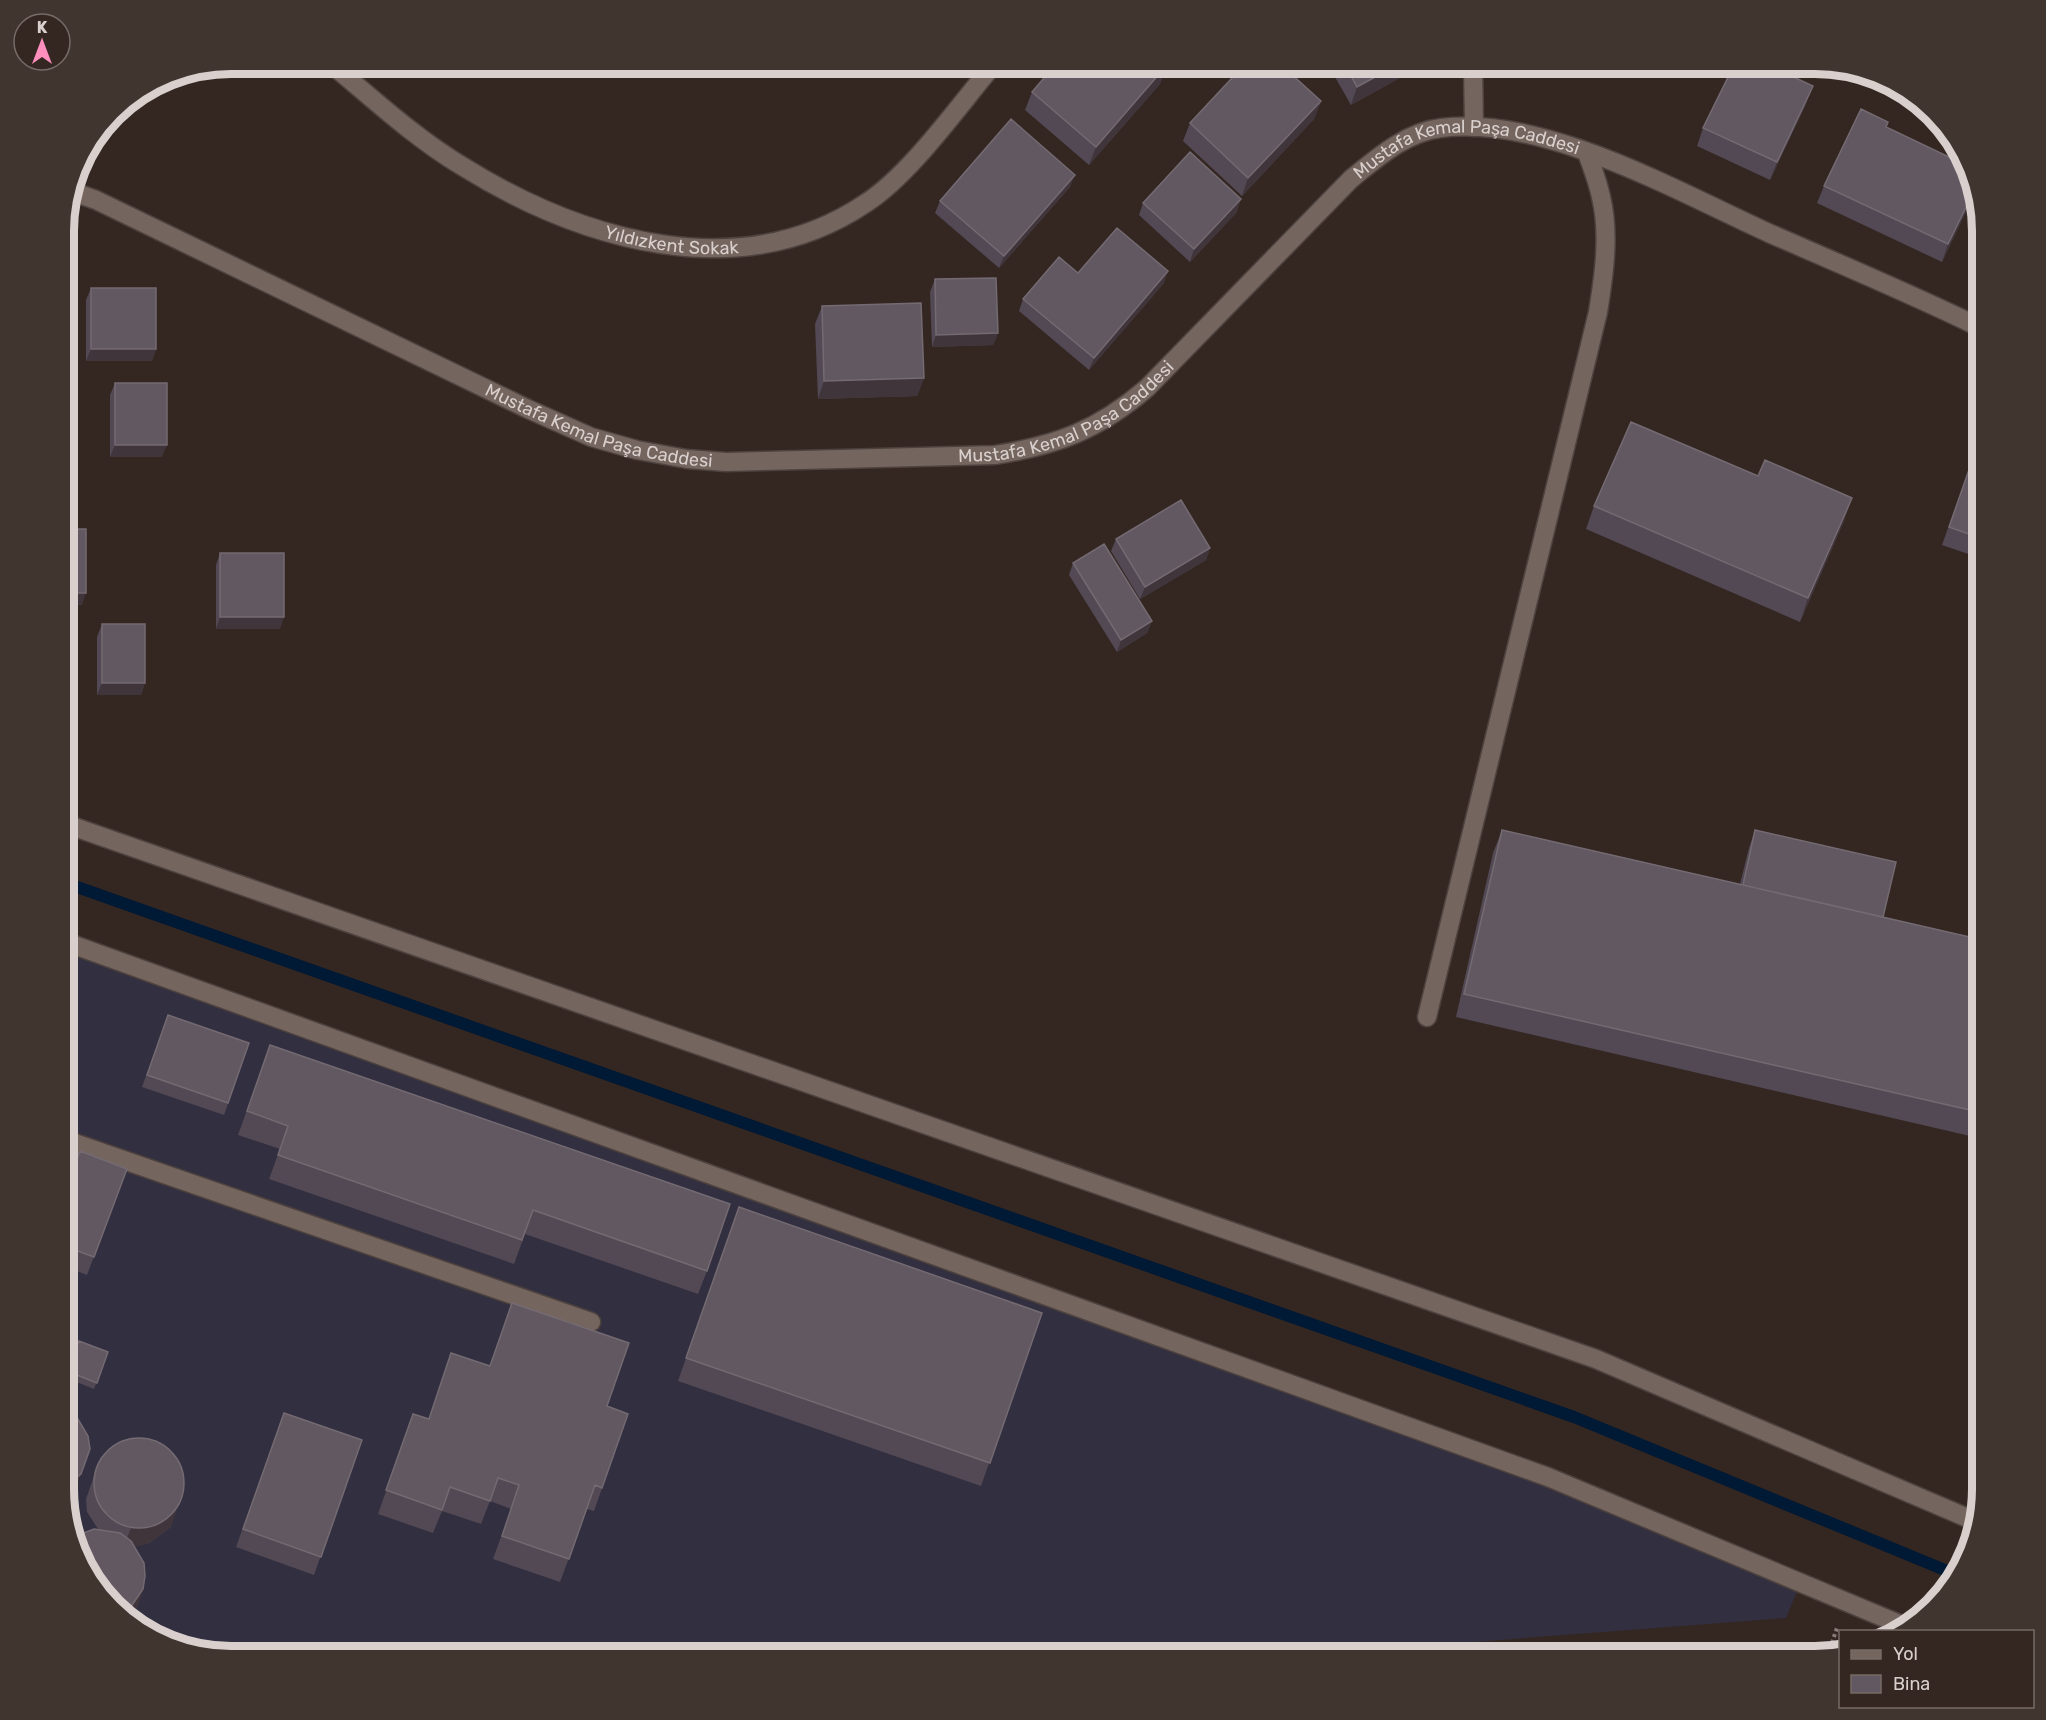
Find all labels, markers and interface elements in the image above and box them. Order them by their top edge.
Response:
north arrow [12,12,72,72]
text: K [37,18,48,37]
street label: Mustafa Kemal Paşa Caddesi [1349,116,1583,184]
street label: Yıldızkent Sokak [602,221,740,259]
street label: Mustafa Kemal Paşa Caddesi [958,356,1178,467]
street label: Mustafa Kemal Paşa Caddesi [482,379,713,472]
legend [1839,1630,2034,1708]
text: Yol [1893,1643,1918,1665]
text: Bina [1893,1673,1930,1695]

